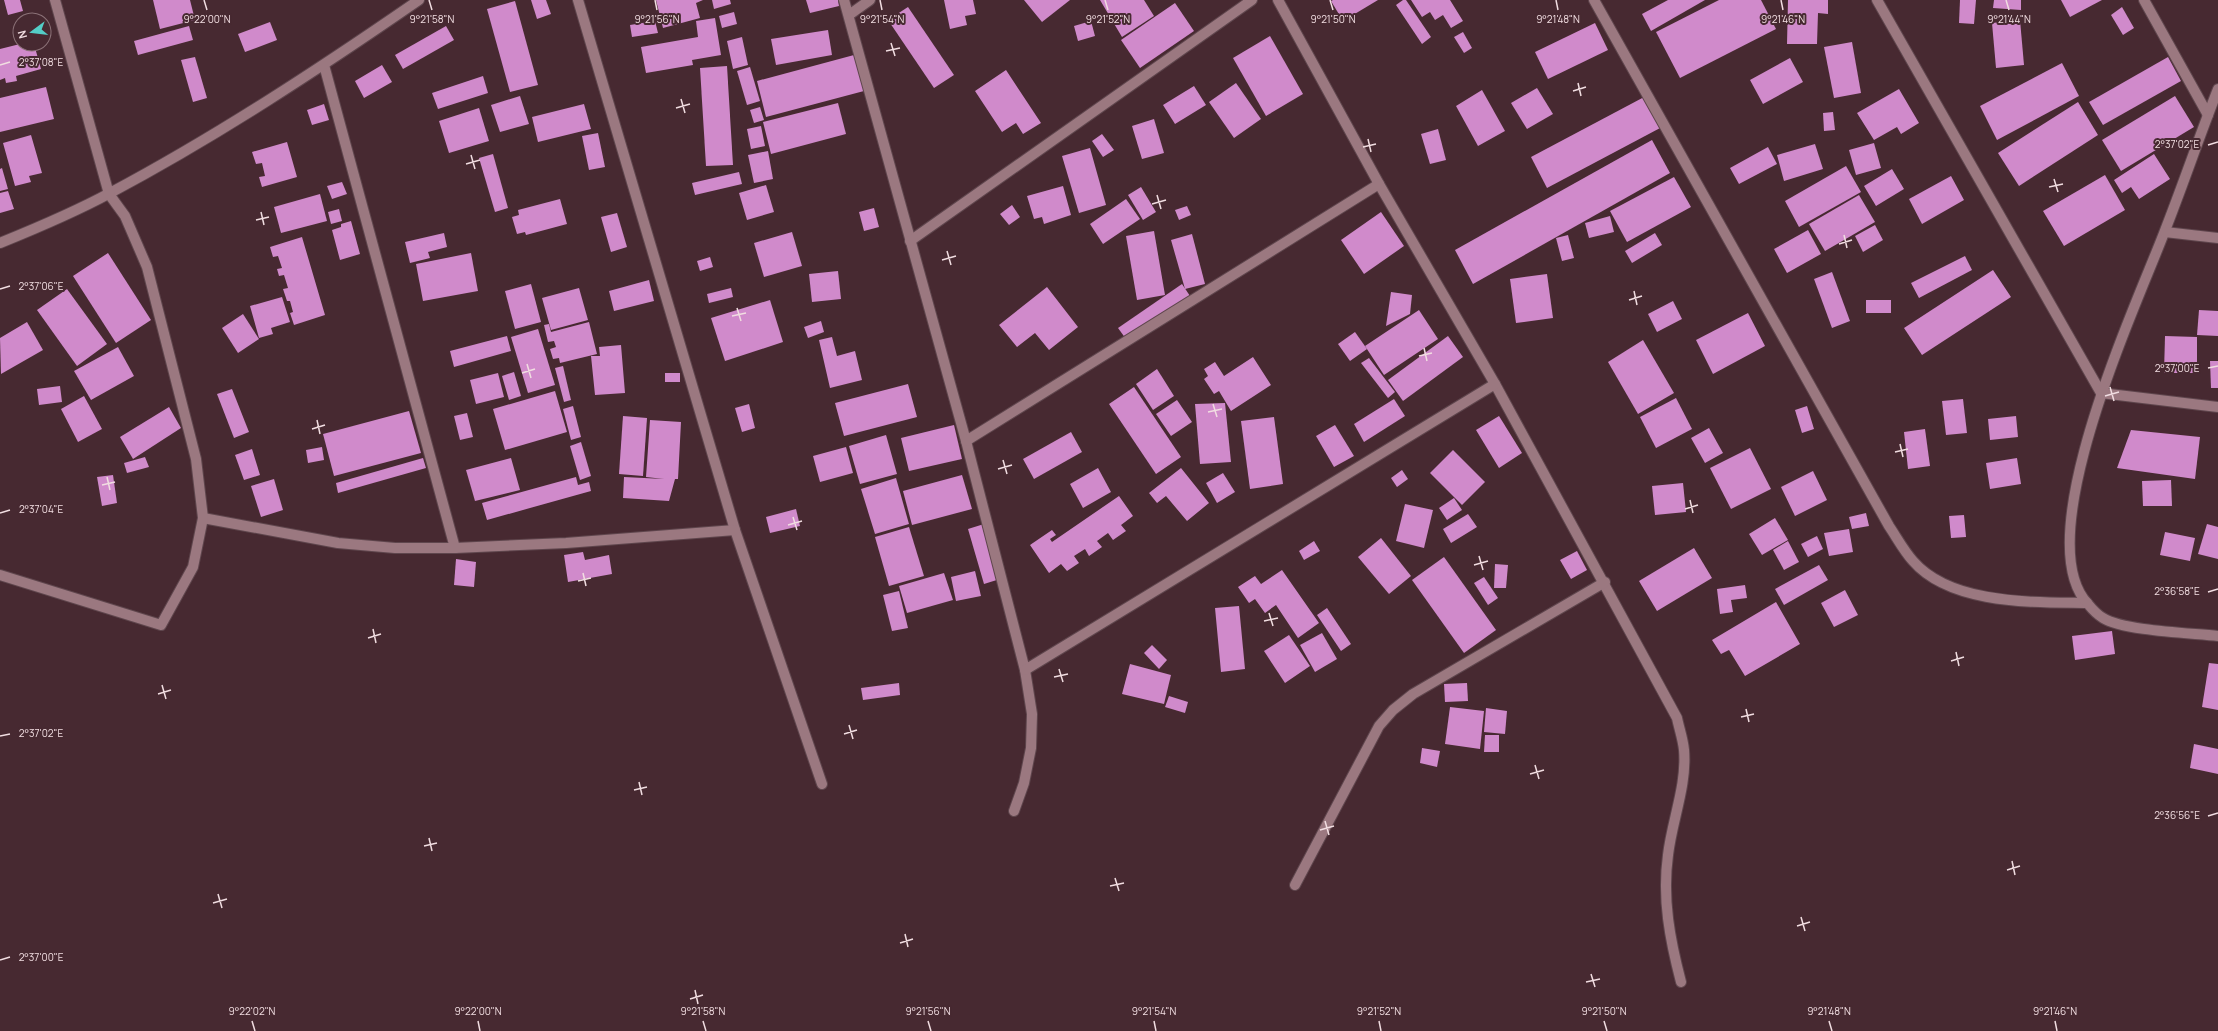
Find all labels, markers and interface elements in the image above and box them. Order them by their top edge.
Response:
north arrow [12,12,52,52]
text: 9°22'00"N [183,12,231,26]
text: 9°21'58"N [410,12,455,26]
text: 9°21'56"N [634,12,680,26]
text: 9°21'54"N [860,12,904,26]
text: 9°21'52"N [1086,12,1130,26]
text: 9°21'50"N [1310,12,1356,26]
text: 9°21'48"N [1536,12,1580,26]
text: 9°21'46"N [1761,12,1805,26]
text: 9°21'44"N [1987,12,2031,26]
text: N [14,29,30,40]
text: 2°37'08"E [19,55,63,69]
text: 2°37'02"E [2155,137,2199,151]
text: 2°37'06"E [19,279,64,293]
text: 2°37'00"E [2155,361,2200,375]
text: 2°37'04"E [19,502,63,516]
text: 2°36'58"E [2154,584,2200,598]
text: 2°37'02"E [19,726,63,740]
text: 2°36'56"E [2154,808,2200,822]
text: 2°37'00"E [19,950,64,964]
text: 9°22'02"N [229,1004,276,1018]
text: 9°22'00"N [454,1004,502,1018]
text: 9°21'58"N [681,1004,726,1018]
text: 9°21'56"N [905,1004,951,1018]
text: 9°21'54"N [1132,1004,1176,1018]
text: 9°21'52"N [1357,1004,1401,1018]
text: 9°21'50"N [1581,1004,1627,1018]
text: 9°21'48"N [1807,1004,1851,1018]
text: 9°21'46"N [2033,1004,2077,1018]

